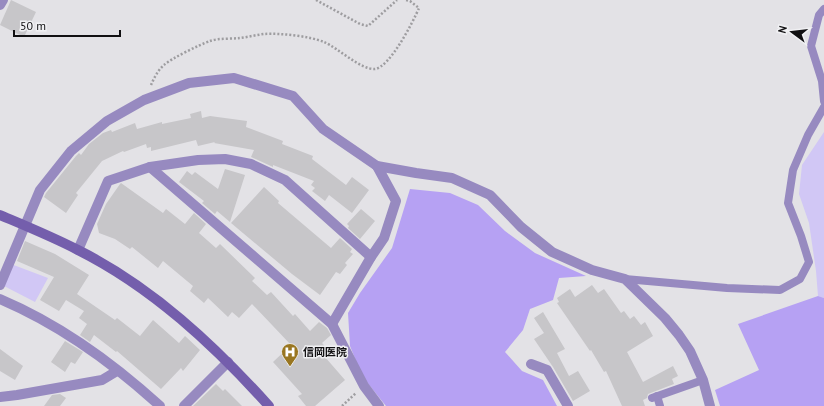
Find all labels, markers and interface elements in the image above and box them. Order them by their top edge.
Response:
scale bar [14,12,120,38]
north arrow [772,12,812,52]
text: 50 m [20,18,46,33]
text: N [775,24,790,35]
hospital icon: 信岡医院 [280,342,300,367]
place label: 信岡医院 [303,345,347,359]

